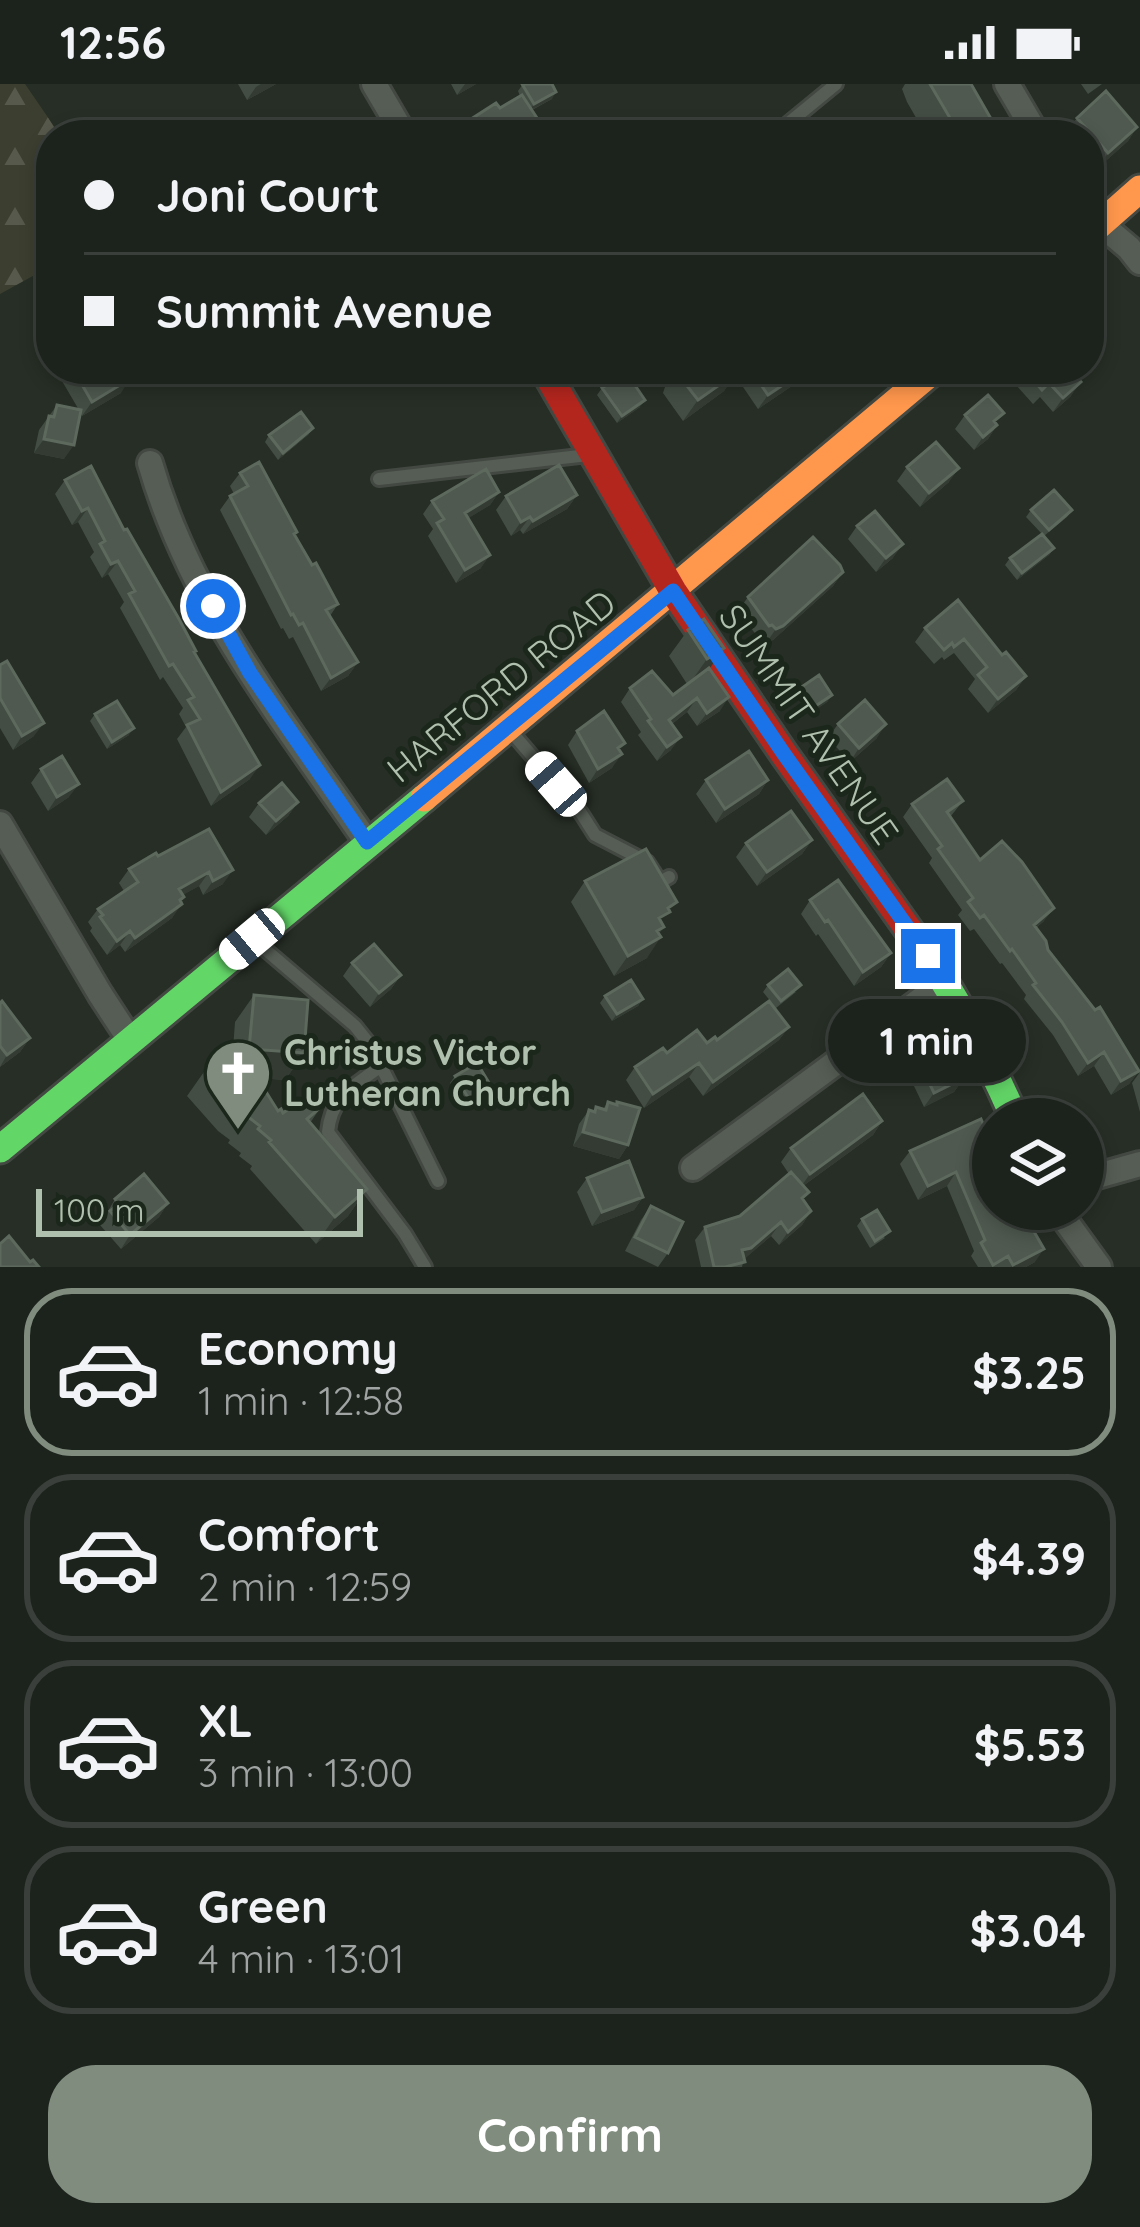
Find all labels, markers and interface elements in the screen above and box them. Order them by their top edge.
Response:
text: 12:56 [60,14,166,70]
text: Joni Court [156,167,380,223]
text: Summit Avenue [156,283,493,339]
route start [186,579,240,633]
street label: HARFORD ROAD [377,580,624,792]
street label: SUMMIT AVENUE [710,595,909,852]
car [519,745,593,823]
car [213,902,291,976]
route end [901,929,955,983]
callout: 1 min [829,998,1027,1082]
text: 1 min [880,1016,974,1065]
place label: Christus Victor Lutheran Church [284,1029,571,1115]
church icon: Christus Victor Lutheran Church [203,1038,273,1132]
map controls [972,1098,1104,1230]
button: layers [972,1098,1104,1230]
scale bar [36,1183,363,1236]
text: 100 m [54,1189,145,1230]
icon: car [54,1318,162,1426]
text: Economy [198,1320,398,1376]
text: $3.25 [972,1344,1086,1400]
text: 1 min · 12:58 [198,1376,404,1425]
icon: car [54,1504,162,1612]
text: Comfort [198,1506,380,1562]
text: $4.39 [972,1530,1086,1586]
text: 2 min · 12:59 [198,1562,412,1611]
icon: car [54,1690,162,1798]
text: XL [198,1692,253,1748]
text: $5.53 [974,1716,1086,1772]
text: 3 min · 13:00 [198,1748,413,1797]
icon: car [54,1876,162,1984]
text: Green [198,1878,328,1934]
text: $3.04 [970,1902,1086,1958]
text: 4 min · 13:01 [198,1934,404,1983]
button: Confirm [48,2065,1092,2203]

